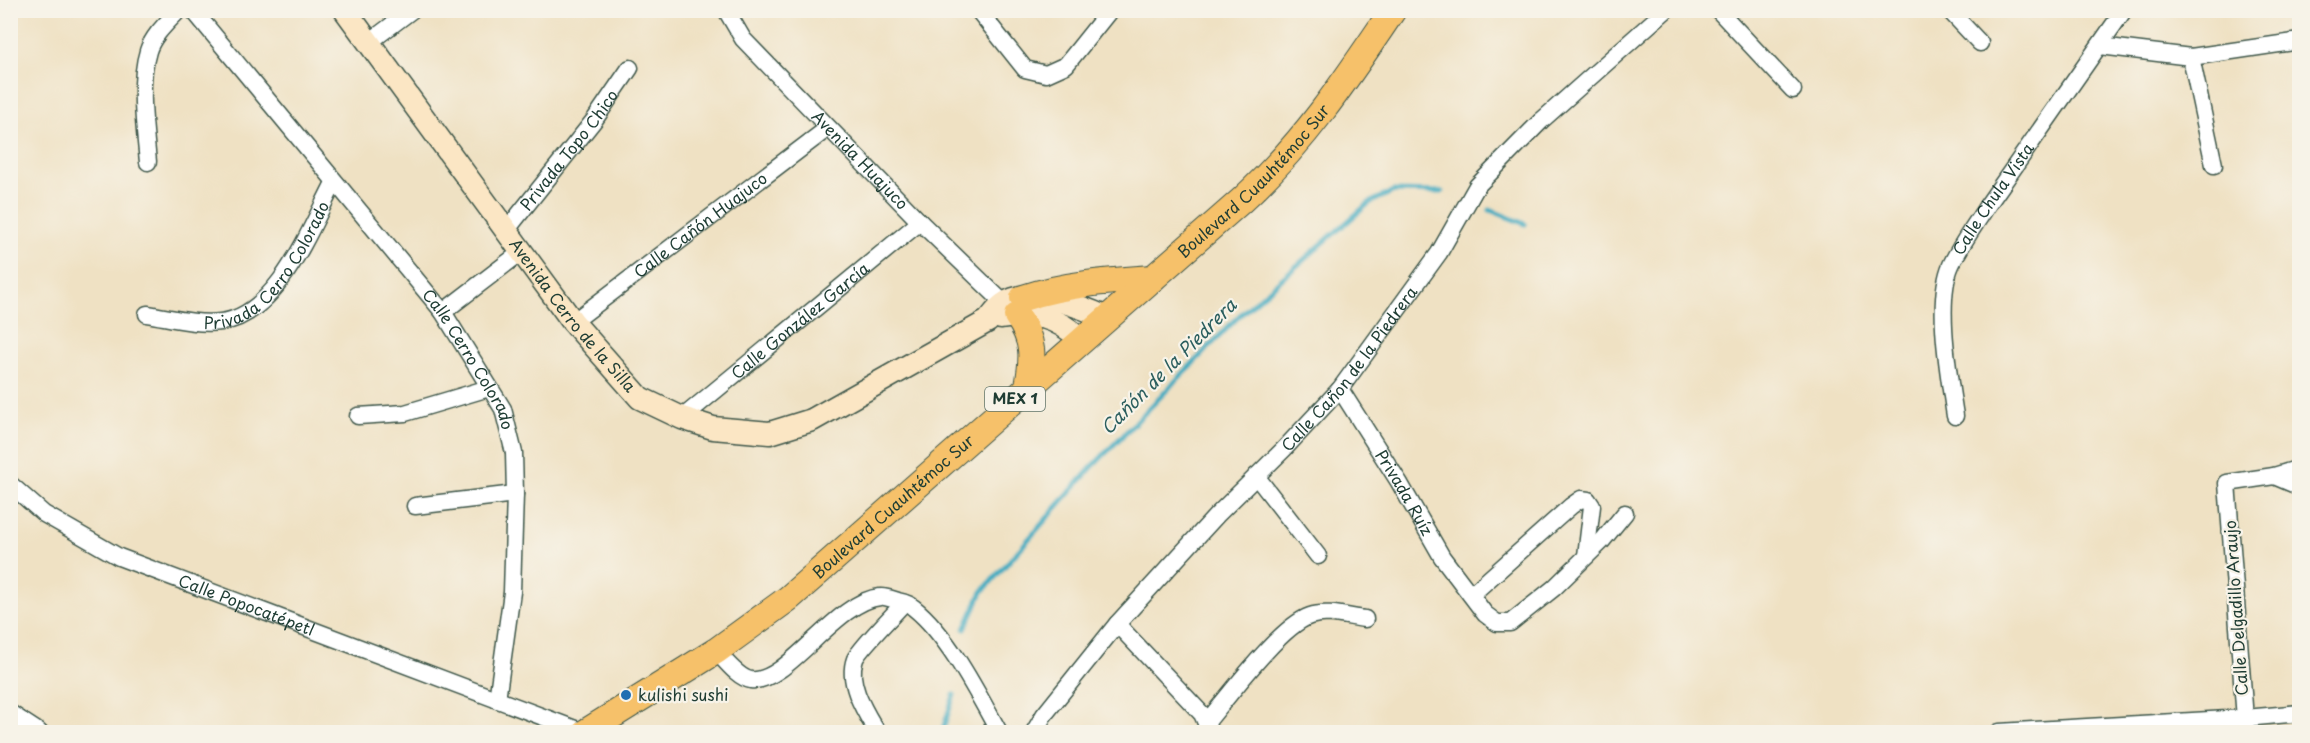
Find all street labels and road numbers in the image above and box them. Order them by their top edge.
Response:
street label: Privada Topo Chico [514,84,623,215]
street label: Boulevard Cuauhtémoc Sur [1171,98,1335,263]
street label: Avenida Huajuco [807,104,915,214]
street label: Calle Chula Vista [1946,137,2039,259]
street label: Calle Cañón Huajuco [628,166,772,283]
street label: Privada Cerro Colorado [204,197,334,334]
street label: Avenida Cerro de la Silla [505,233,642,397]
street label: Calle González García [725,256,874,384]
street label: Calle Cañon de la Piedrera [1275,280,1422,456]
street label: Calle Cerro Colorado [417,283,521,432]
road number: MEX 1 [985,387,1045,411]
street label: Boulevard Cuauhtémoc Sur [806,428,979,584]
street label: Privada Ruíz [1370,445,1440,539]
street label: Calle Delgadillo Araujo [2217,519,2253,697]
street label: Calle Popocatépetl [175,568,318,641]

